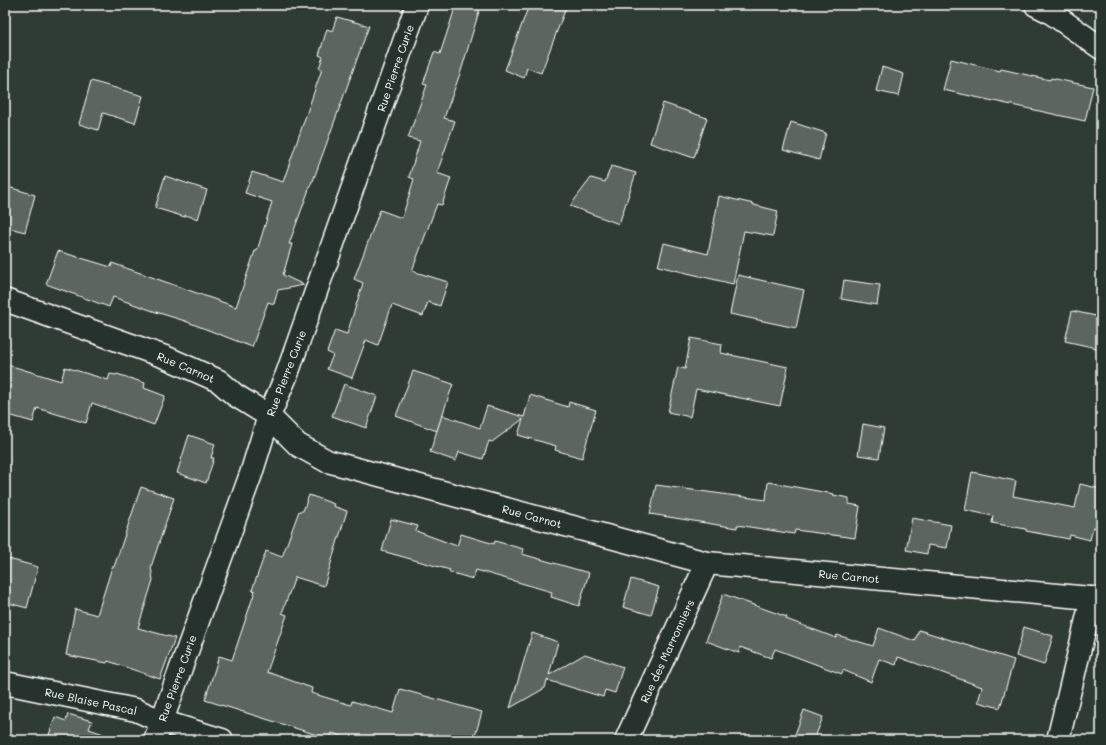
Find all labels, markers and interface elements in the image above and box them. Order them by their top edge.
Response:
street label: Rue Pierre Curie [373,22,417,114]
street label: Rue Pierre Curie [263,328,309,418]
street label: Rue Carnot [155,348,217,386]
street label: Rue Carnot [501,501,564,531]
street label: Rue Carnot [818,566,880,586]
street label: Rue des Marronniers [636,597,698,705]
street label: Rue Pierre Curie [154,632,200,723]
street label: Rue Blaise Pascal [44,684,138,718]

